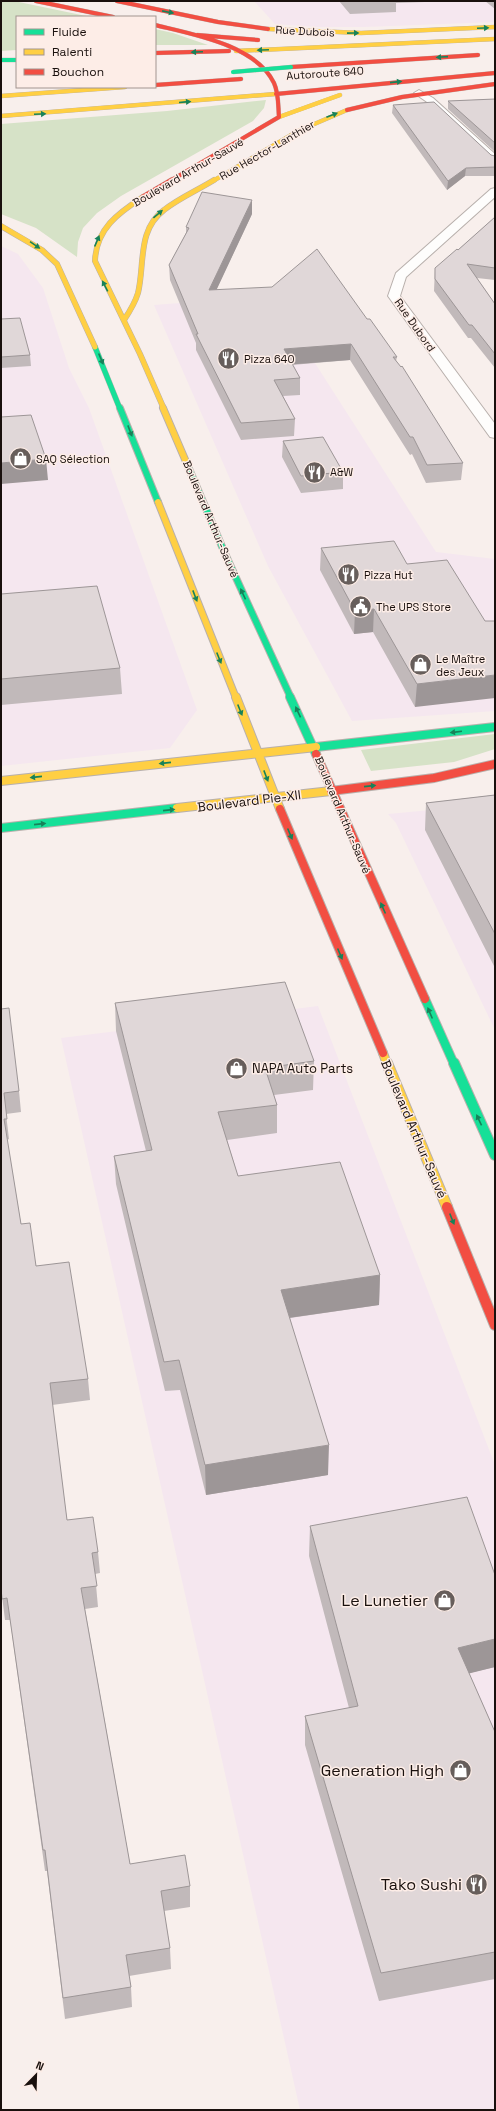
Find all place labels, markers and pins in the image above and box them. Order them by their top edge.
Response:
restaurant icon: Pizza 640 [215,346,241,372]
place label: Pizza 640 [244,352,295,366]
shop icon: SAQ Sélection [8,446,34,472]
place label: SAQ Sélection [36,452,110,466]
restaurant icon: A&W [301,459,327,485]
place label: A&W [330,465,354,479]
restaurant icon: Pizza Hut [336,562,362,588]
place label: Pizza Hut [364,568,413,582]
public building icon: The UPS Store [348,594,374,620]
place label: The UPS Store [376,600,451,614]
shop icon: Le Maître des Jeux [407,652,433,678]
place label: Le Maître des Jeux [436,652,485,679]
shop icon: NAPA Auto Parts [223,1055,249,1081]
place label: NAPA Auto Parts [252,1060,353,1077]
shop icon: Le Lunetier [431,1587,457,1613]
place label: Le Lunetier [342,1590,428,1611]
shop icon: Generation High [447,1757,473,1783]
place label: Generation High [321,1760,444,1781]
restaurant icon: Tako Sushi [464,1871,490,1897]
place label: Tako Sushi [381,1874,462,1895]

